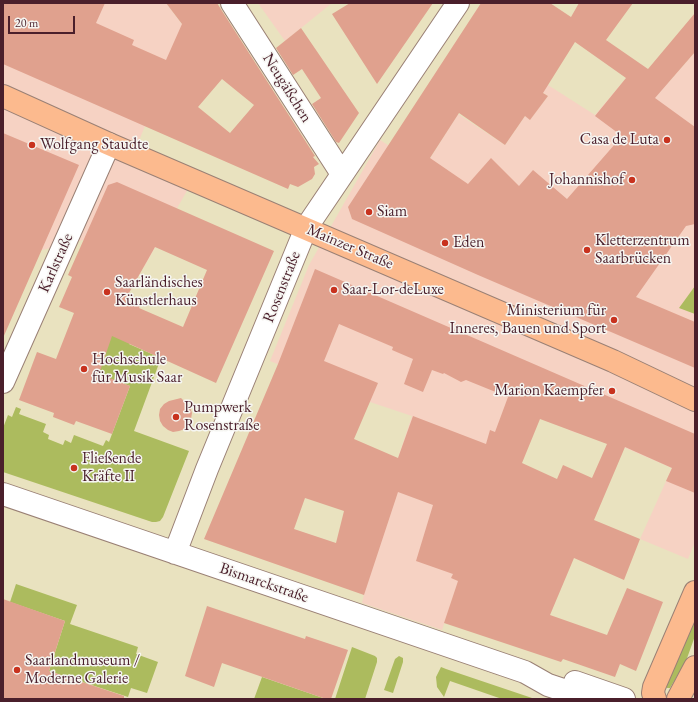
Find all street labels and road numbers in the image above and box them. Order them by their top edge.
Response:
street label: Neugäßchen [258,50,316,126]
street label: Mainzer Straße [304,220,396,274]
street label: Karlstraße [34,230,78,296]
street label: Rosenstraße [259,248,305,326]
street label: Bismarckstraße [217,559,311,607]

